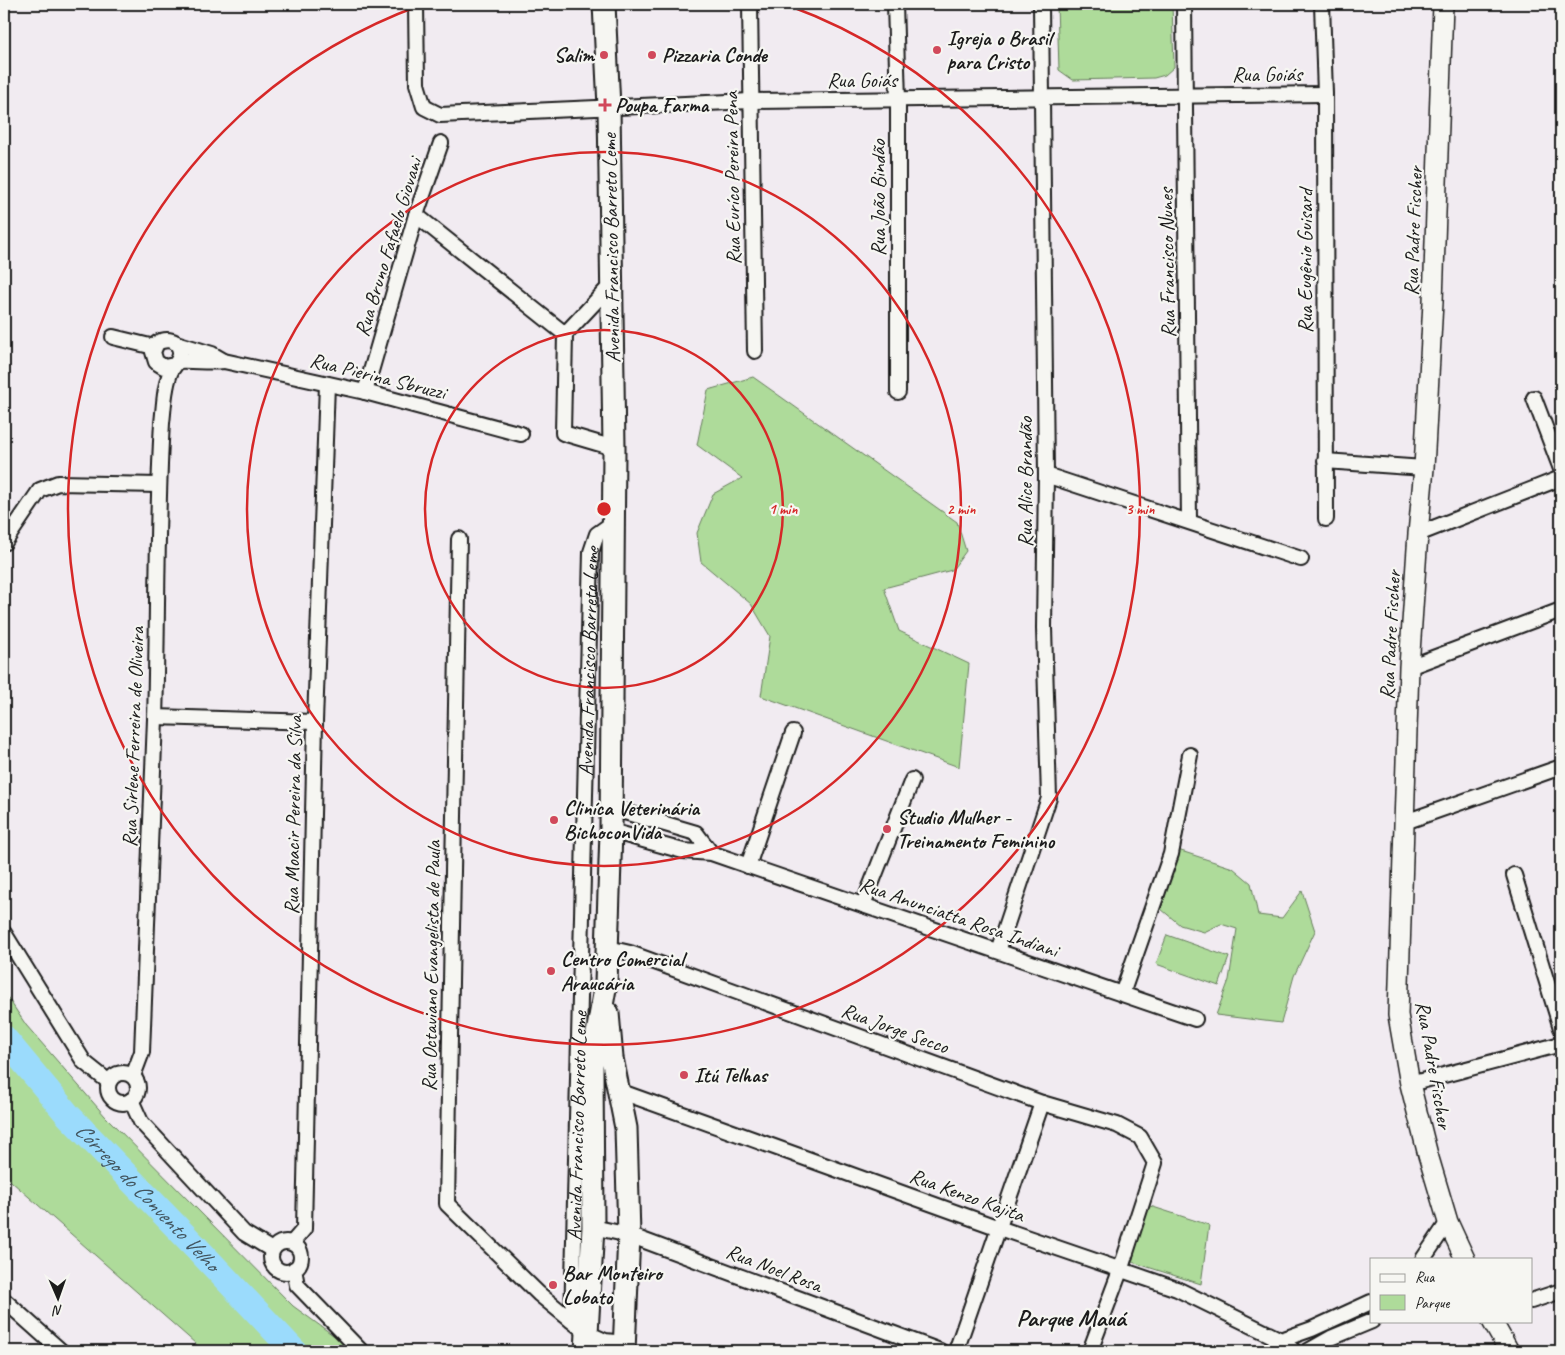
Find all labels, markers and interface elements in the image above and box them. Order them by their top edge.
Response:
place label: Igreja o Brasil para Cristo [947,25,1056,75]
place label: Salim [554,42,595,68]
place label: Pizzaria Conde [662,42,769,68]
marker: Igreja o Brasil para Cristo [931,44,943,56]
marker: Salim [598,49,610,61]
marker: Pizzaria Conde [646,49,658,61]
street label: Rua Goiás [1232,61,1304,87]
street label: Rua Goiás [827,67,899,93]
street label: Rua Euríco Pereira Pena [717,89,747,265]
place label: Poupa Farma [615,92,710,118]
marker: Poupa Farma [599,99,611,111]
street label: Avenida Francisco Barreto Leme [596,132,626,363]
street label: Rua João Bindão [865,138,891,256]
street label: Rua Bruno Fafaelo Giovani [348,152,428,339]
street label: Rua Padre Fischer [1398,164,1428,296]
street label: Rua Francisco Nunes [1153,186,1181,338]
street label: Rua Eugênio Guisard [1292,186,1318,333]
street label: Rua Pierina Sbruzzi [307,347,452,406]
street label: Rua Alice Brandão [1012,415,1038,547]
centre of rings [595,500,613,518]
text: 1 min [769,500,798,519]
text: 2 min [947,500,976,519]
text: 3 min [1126,500,1155,519]
street label: Avenida Francisco Barreto Leme [572,541,605,776]
street label: Rua Padre Fischer [1374,568,1406,700]
street label: Rua Sirlene Ferreira de Oliveira [116,625,150,848]
street label: Rua Moacir Pereira da Silva [278,713,308,915]
place label: Cliníca Veterinária BichoconVida [564,795,701,845]
place label: Studio Mulher - Treinamento Feminino [897,804,1056,854]
marker: Cliníca Veterinária BichoconVida [548,814,560,826]
marker: Studio Mulher - Treinamento Feminino [881,823,893,835]
street label: Rua Octaviano Evangelista de Paula [416,839,446,1092]
street label: Rua Anunciatta Rosa Indiani [856,871,1065,964]
place label: Centro Comercial Araucária [561,946,688,996]
marker: Centro Comercial Araucária [545,965,557,977]
street label: Rua Jorge Secco [838,997,954,1060]
street label: Rua Padre Fischer [1410,999,1458,1132]
street label: Avenida Francisco Barreto Leme [561,1010,593,1241]
place label: Itú Telhas [694,1062,770,1088]
marker: Itú Telhas [678,1069,690,1081]
water label: Córrego do Convento Velho [69,1117,228,1280]
street label: Rua Kenzo Kajita [906,1162,1030,1228]
street label: Rua Noel Rosa [723,1238,828,1299]
legend [1370,1258,1532,1322]
place label: Bar Monteiro Lobato [563,1260,664,1310]
text: Rua [1415,1268,1435,1287]
north arrow [32,1272,82,1322]
marker: Bar Monteiro Lobato [547,1279,559,1291]
text: Parque [1415,1294,1451,1313]
text: N [51,1302,63,1319]
district label: Parque Mauá [1017,1303,1128,1333]

